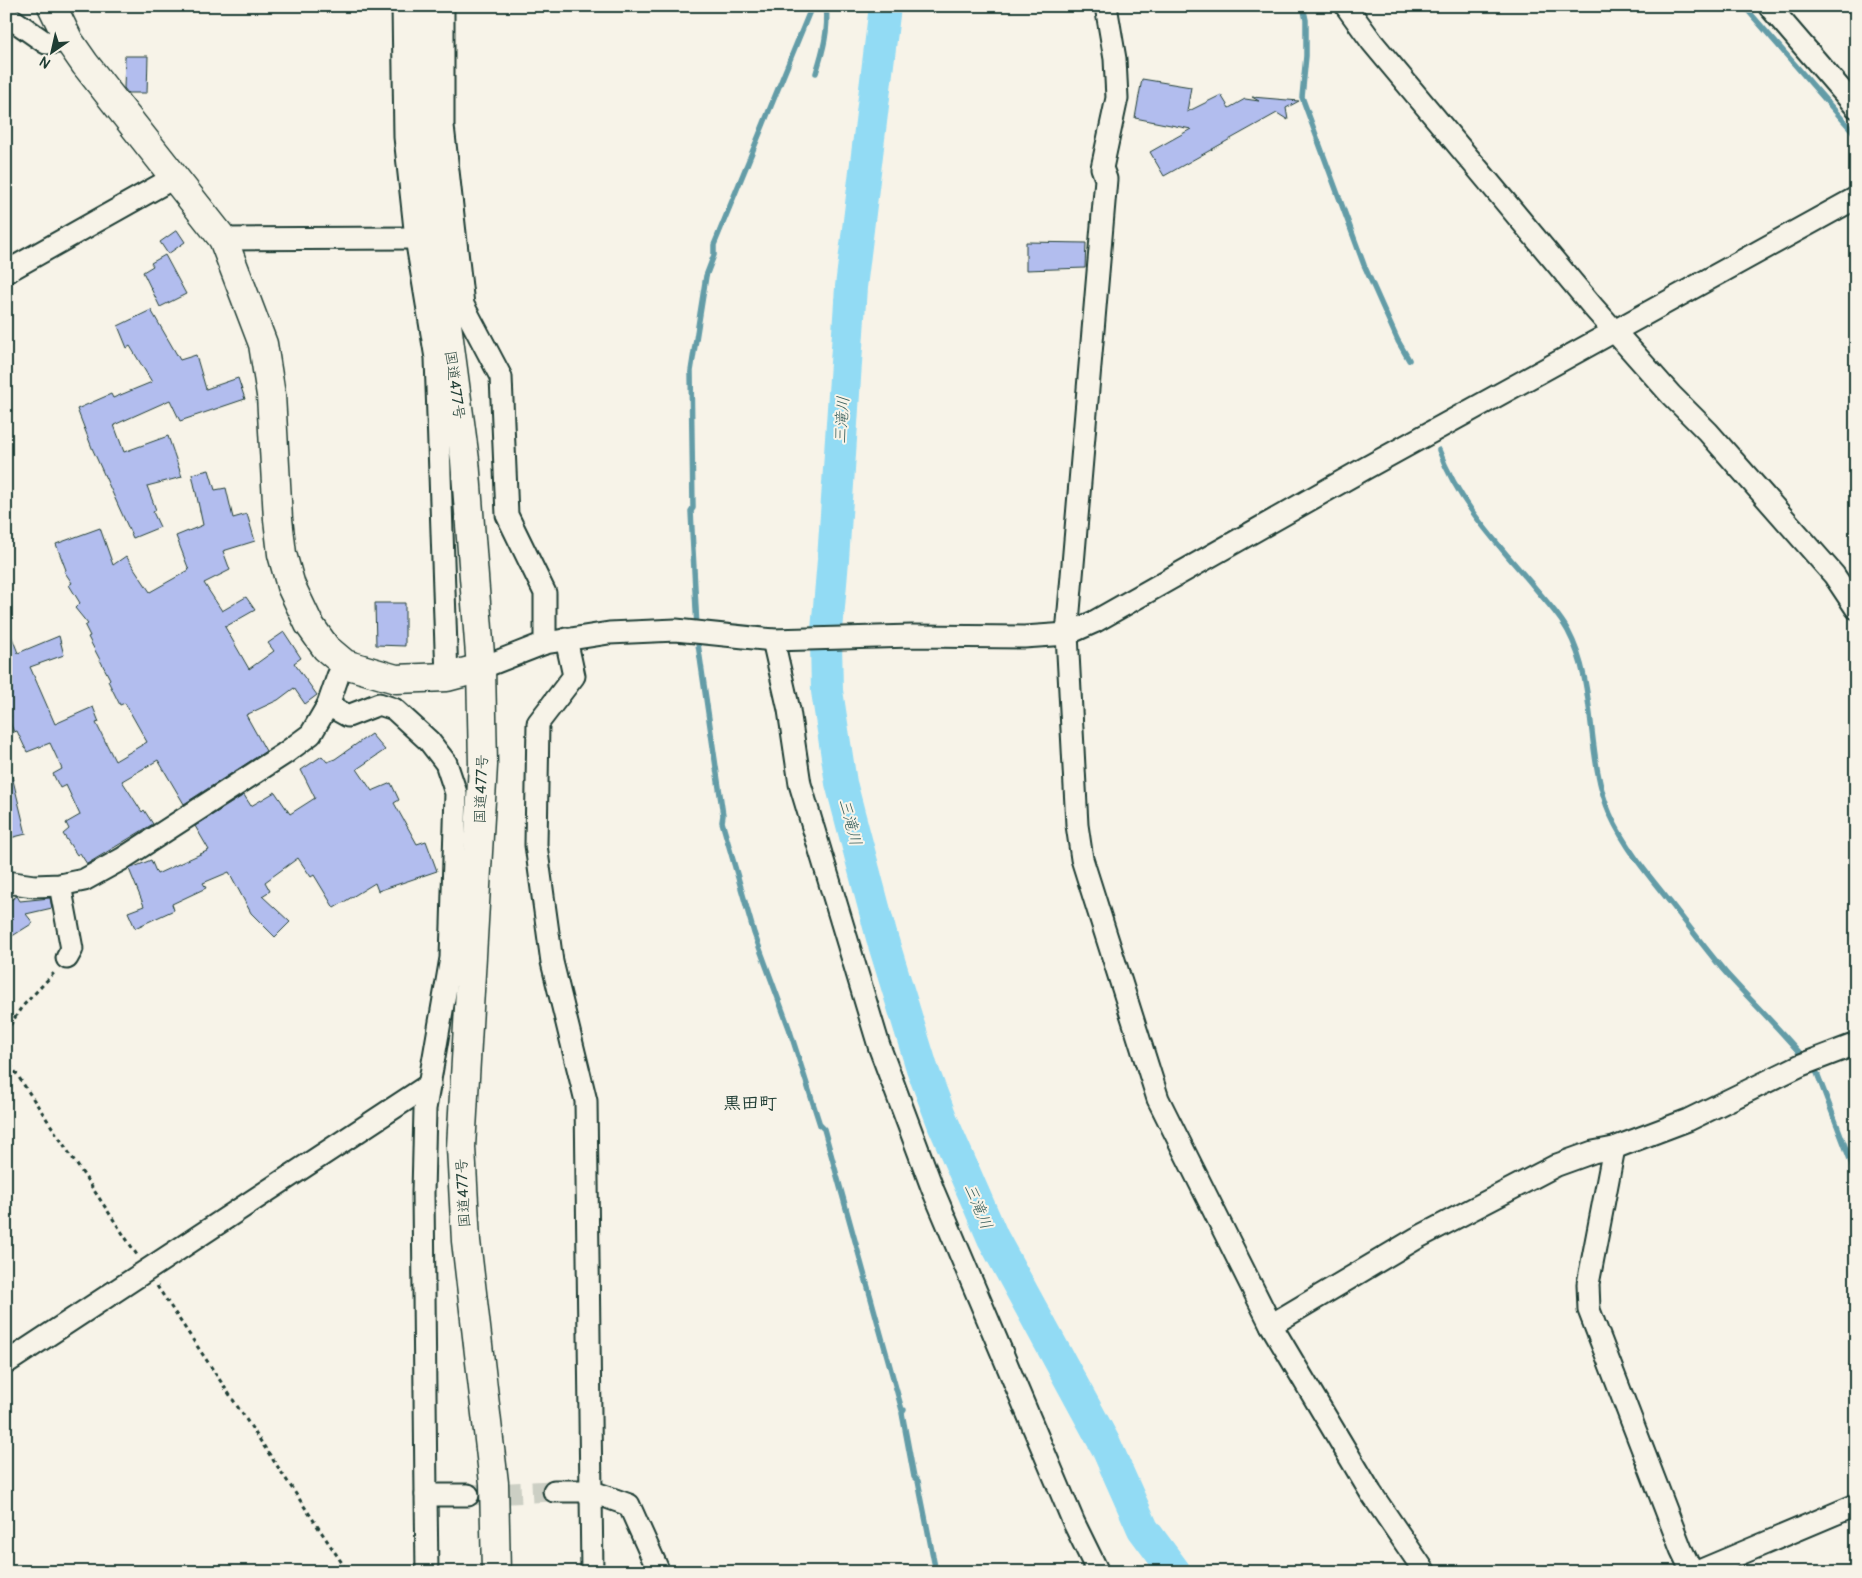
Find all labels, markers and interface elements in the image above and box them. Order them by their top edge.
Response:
north arrow [28,28,78,78]
text: N [36,53,54,72]
street label: 国道477号 [440,349,469,421]
water label: 三滝川 [830,395,854,445]
street label: 国道477号 [471,754,492,824]
water label: 三滝川 [834,796,866,848]
district label: 黒田町 [723,1092,777,1115]
street label: 国道477号 [452,1158,475,1228]
water label: 三滝川 [959,1180,997,1232]

